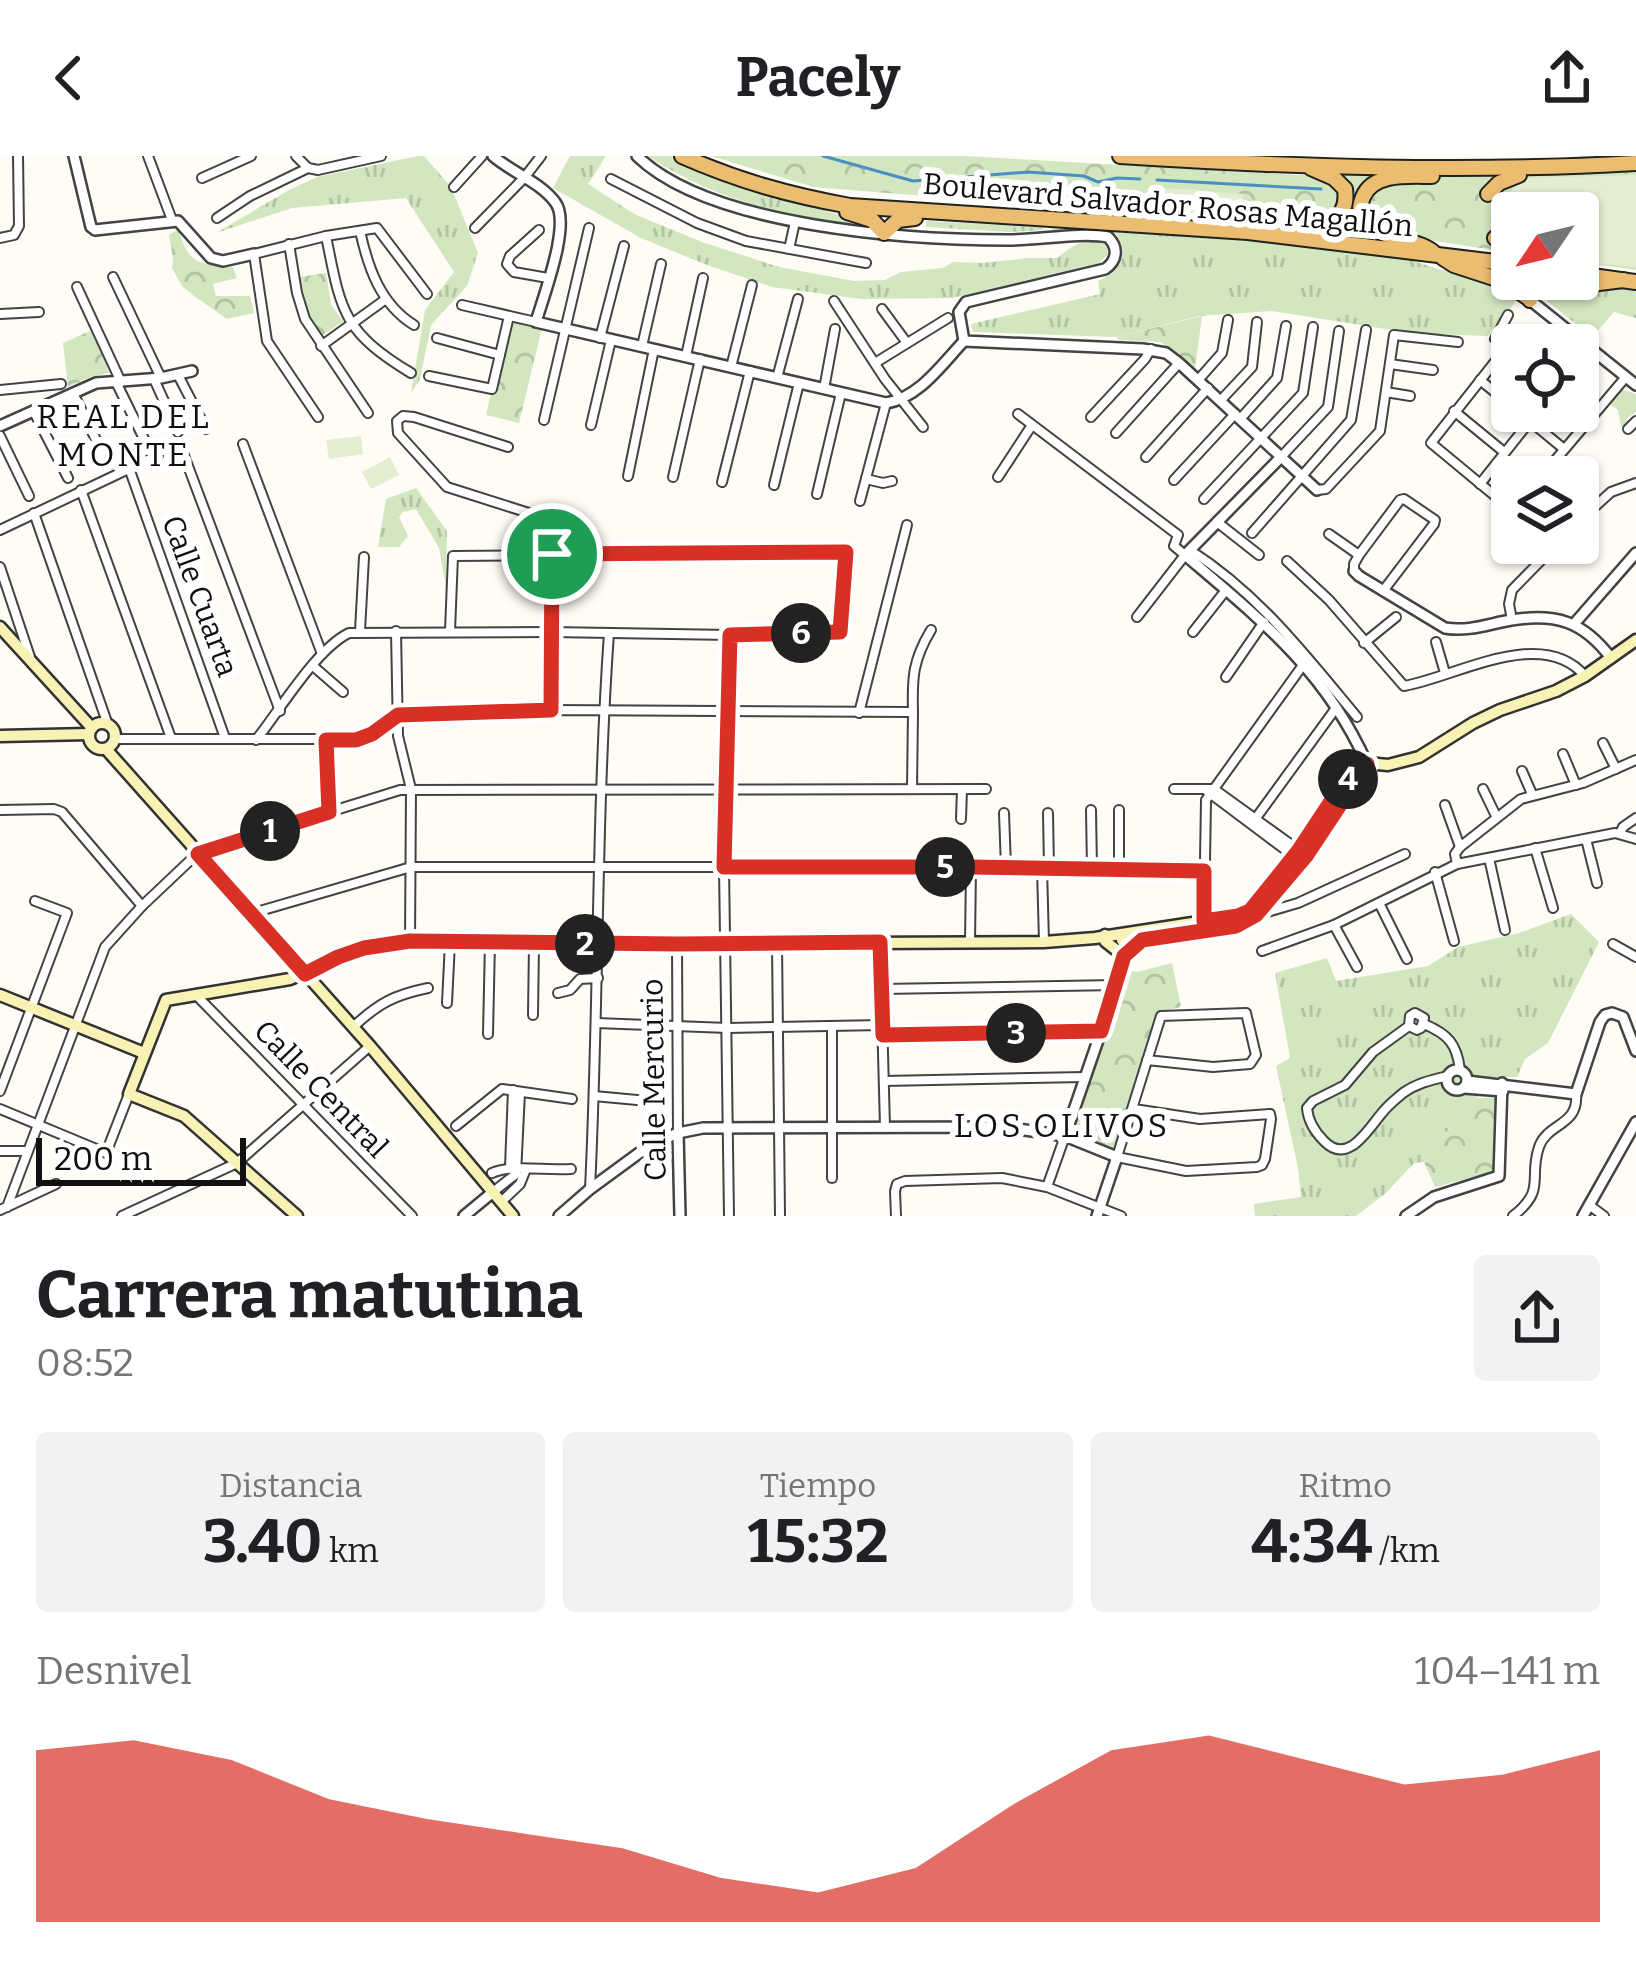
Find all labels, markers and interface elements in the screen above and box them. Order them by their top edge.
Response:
icon: back [36,45,102,111]
icon: share [1534,45,1600,111]
text: Pacely [736,46,900,110]
street label: Boulevard Salvador Rosas Magallón [922,166,1414,244]
north arrow [1491,192,1599,300]
map controls [1491,192,1599,564]
button: locate [1491,324,1599,432]
district label: REAL DEL MONTE [36,397,212,475]
button: layers [1491,456,1599,564]
pin [501,503,603,605]
street label: Calle Cuarta [154,511,246,681]
icon: arrive [519,521,585,587]
pin: 6 [771,603,831,663]
text: 6 [791,613,811,653]
pin: 4 [1318,749,1378,809]
text: 4 [1338,759,1358,799]
pin: 1 [240,801,300,861]
text: 1 [263,811,277,851]
pin: 5 [915,837,975,897]
text: 5 [936,847,954,887]
pin: 2 [555,914,615,974]
text: 2 [576,924,594,964]
street label: Calle Mercurio [634,978,674,1182]
pin: 3 [986,1003,1046,1063]
street label: Calle Central [247,1013,395,1165]
text: 3 [1006,1013,1026,1053]
district label: LOS OLIVOS [954,1106,1170,1146]
scale bar [36,1132,246,1185]
text: 200 m [54,1139,152,1179]
text: Carrera matutina [36,1255,583,1334]
button: share [1474,1255,1600,1381]
text: 08:52 [36,1340,134,1386]
text: Distancia [219,1466,362,1506]
text: Tiempo [760,1466,876,1506]
text: Ritmo [1299,1466,1392,1506]
text: 3.40 [203,1506,322,1578]
text: 15:32 [747,1506,889,1578]
text: 4:34 [1251,1506,1373,1578]
text: km [322,1531,379,1571]
text: /km [1373,1531,1440,1571]
text: Desnivel [36,1648,192,1694]
text: 104–141 m [1415,1648,1600,1694]

